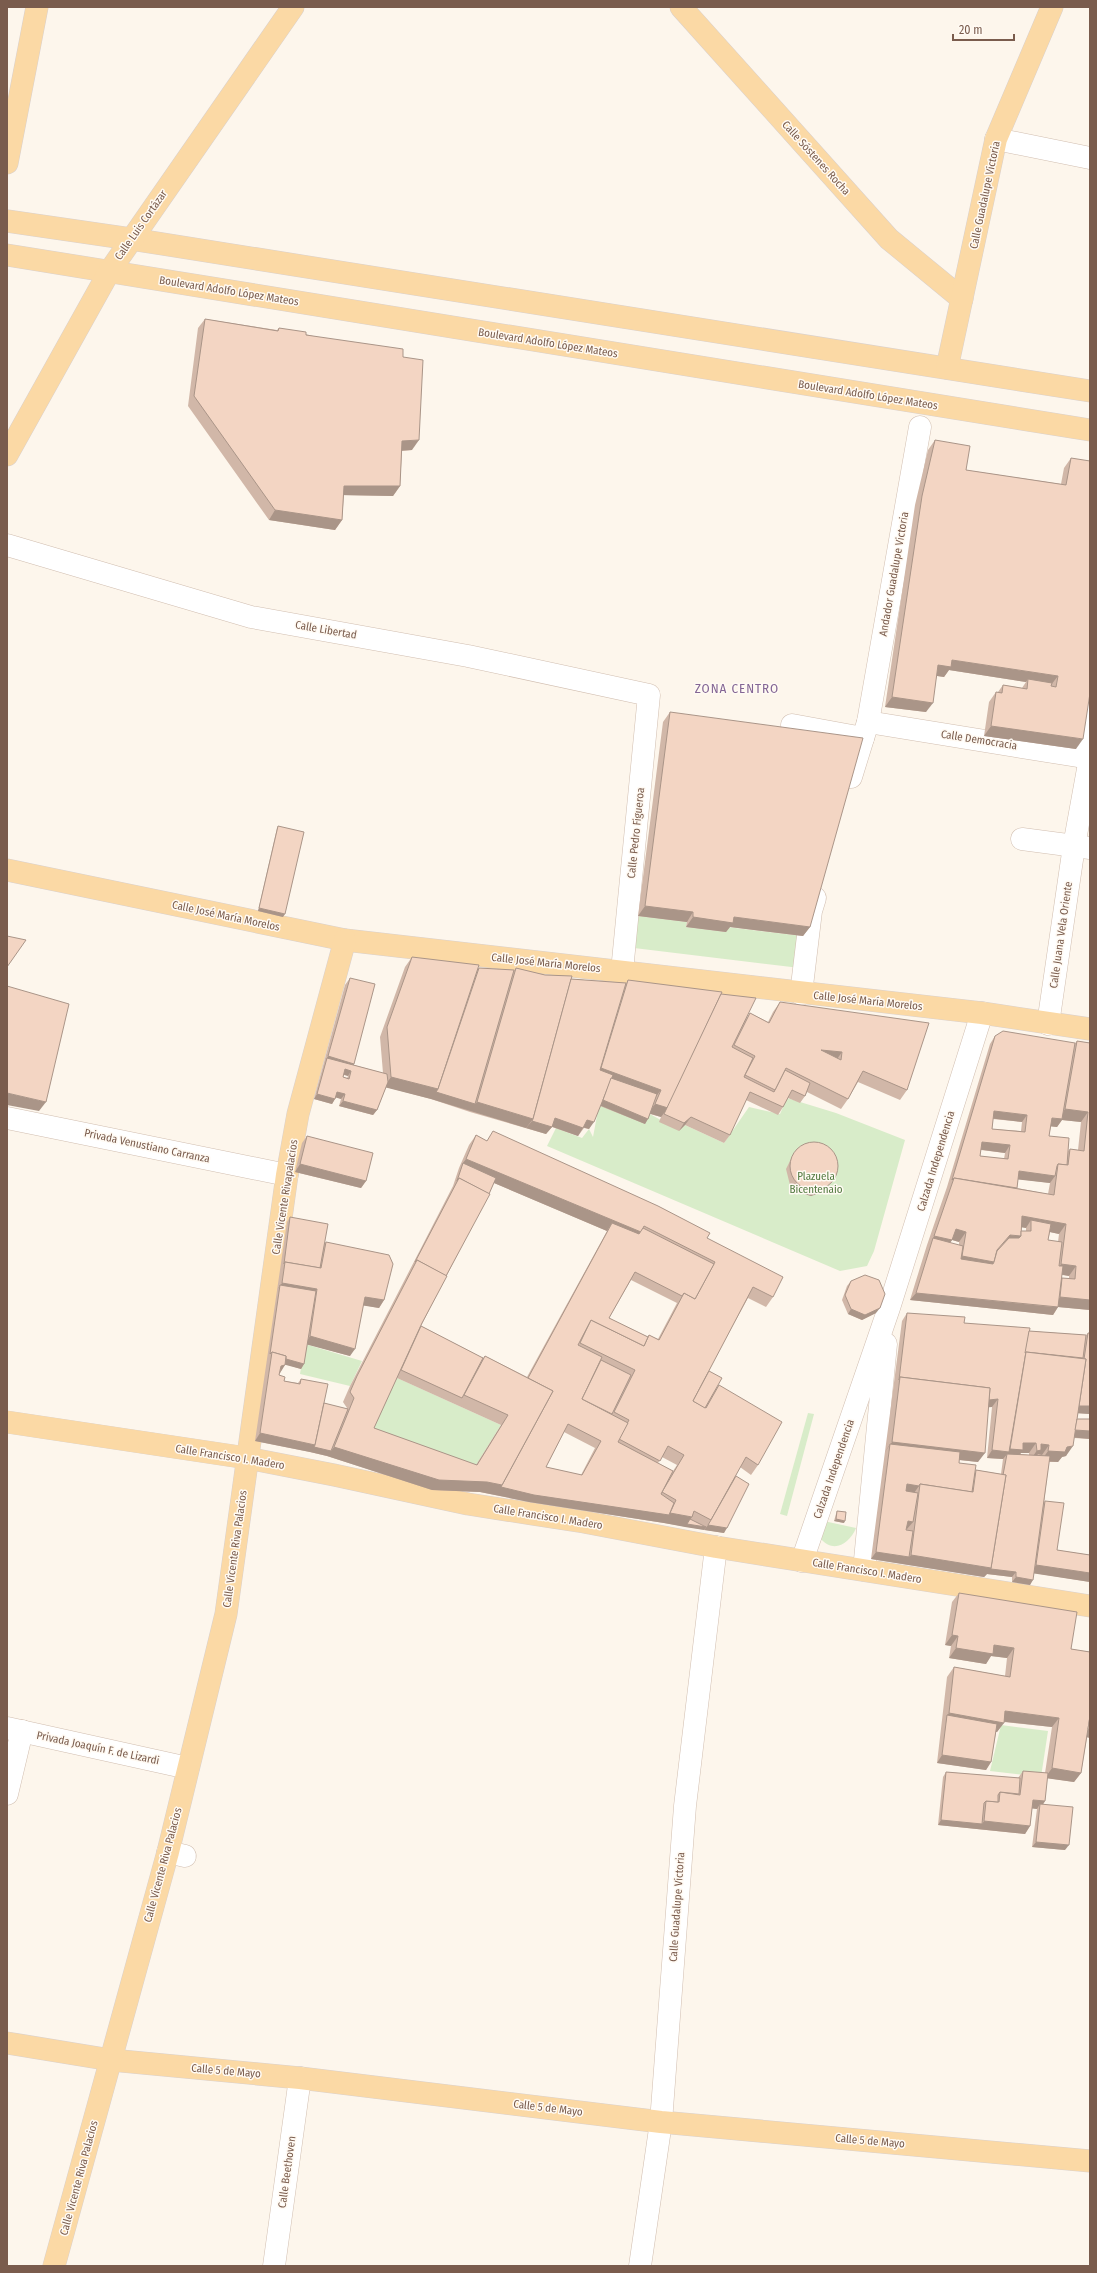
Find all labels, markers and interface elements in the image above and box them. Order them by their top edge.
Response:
scale bar [953,16,1014,42]
text: 20 m [959,23,983,37]
street label: Calle Sóstenes Rocha [779,118,853,198]
street label: Calle Guadalupe Victoria [967,140,1003,250]
street label: Calle Luis Cortázar [112,187,170,262]
street label: Boulevard Adolfo López Mateos [158,274,300,308]
street label: Boulevard Adolfo López Mateos [477,326,619,360]
street label: Boulevard Adolfo López Mateos [797,378,939,412]
street label: Andador Guadalupe Victoria [877,511,911,637]
street label: Calle Libertad [294,618,358,642]
district label: ZONA CENTRO [695,681,779,696]
street label: Calle Democracia [940,728,1018,752]
street label: Calle Pedro Figueroa [625,787,647,879]
street label: Calle Juana Vela Oriente [1047,881,1075,989]
street label: Calle José María Morelos [171,898,281,934]
street label: Calle José María Morelos [491,951,602,975]
street label: Calle José María Morelos [813,989,924,1013]
street label: Calzada Independencia [915,1109,957,1213]
street label: Privada Venustiano Carranza [83,1126,211,1166]
street label: Calle Vicente Rivapalacios [269,1138,301,1255]
park label: Plazuela Bicentenaio [789,1170,843,1196]
street label: Calzada Independencia [811,1418,857,1520]
street label: Calle Francisco I. Madero [174,1442,286,1472]
street label: Calle Vicente Riva Palacios [220,1489,250,1608]
street label: Calle Francisco I. Madero [492,1502,604,1532]
street label: Calle Francisco I. Madero [811,1556,923,1586]
street label: Privada Joaquín F. de Lizardi [35,1729,161,1767]
street label: Calle Vicente Riva Palacios [141,1806,185,1924]
street label: Calle Guadalupe Victoria [667,1852,687,1962]
street label: Calle 5 de Mayo [191,2061,262,2081]
street label: Calle 5 de Mayo [513,2097,584,2119]
street label: Calle Vicente Riva Palacios [57,2119,101,2237]
street label: Calle 5 de Mayo [835,2131,906,2151]
street label: Calle Beethoven [276,2135,298,2209]

